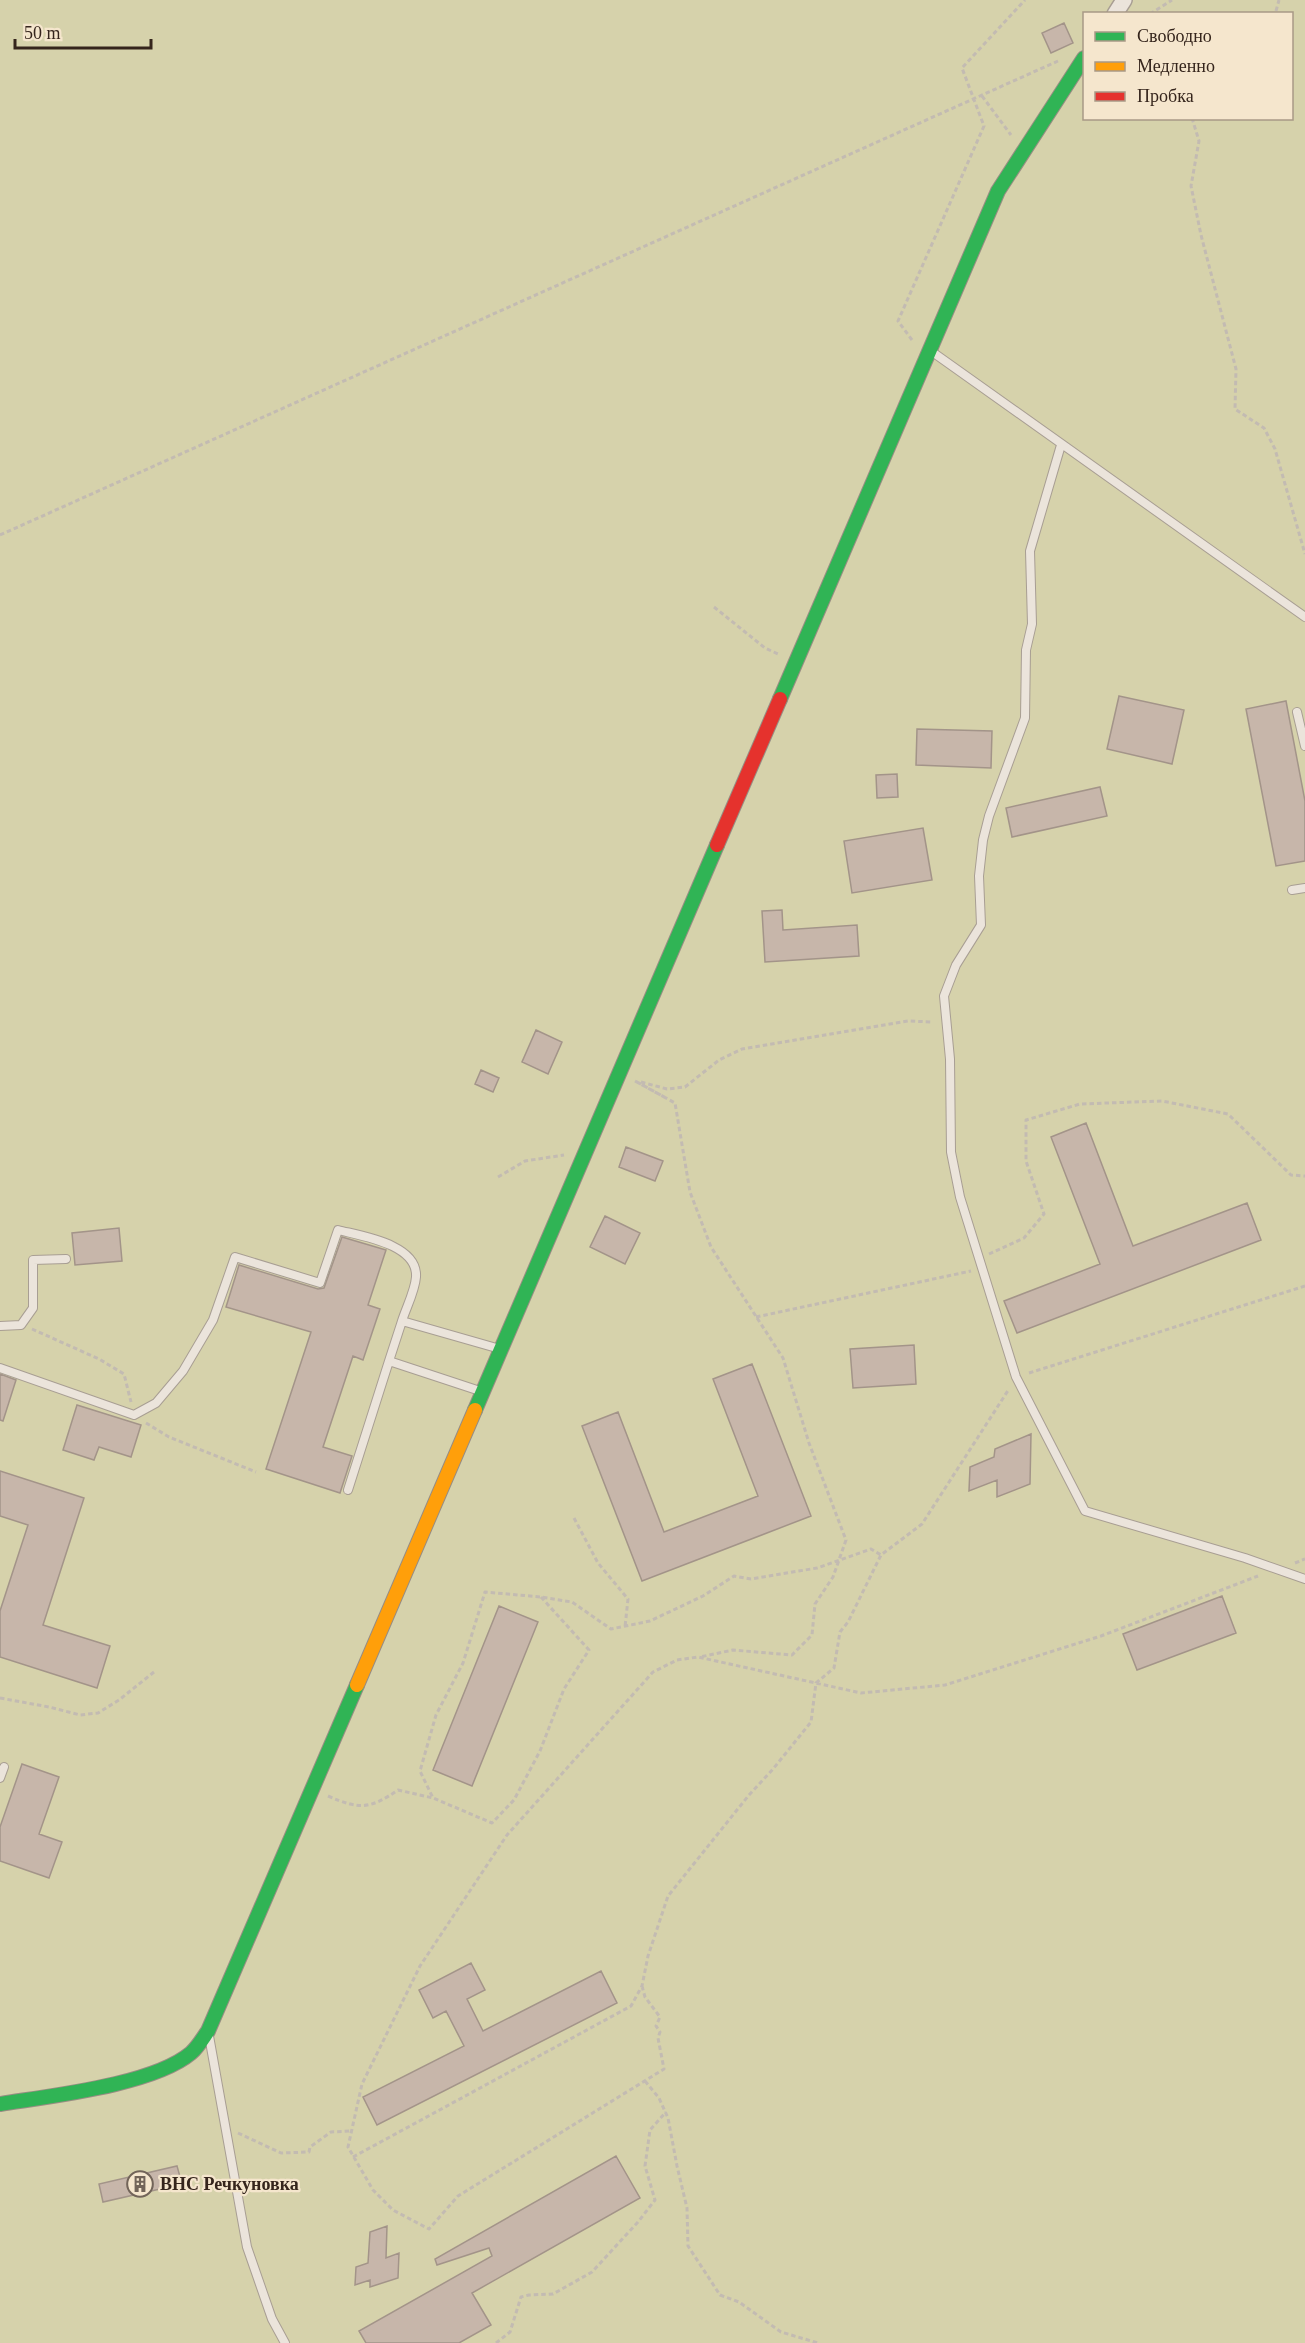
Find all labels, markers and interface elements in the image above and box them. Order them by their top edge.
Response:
scale bar [15,12,152,50]
legend [1083,12,1293,120]
text: 50 m [24,23,61,43]
text: Свободно [1137,26,1212,46]
text: Медленно [1137,56,1215,76]
text: Пробка [1137,86,1194,106]
building icon: ВНС Речкуновка [125,2169,155,2199]
place label: ВНС Речкуновка [160,2174,299,2194]

